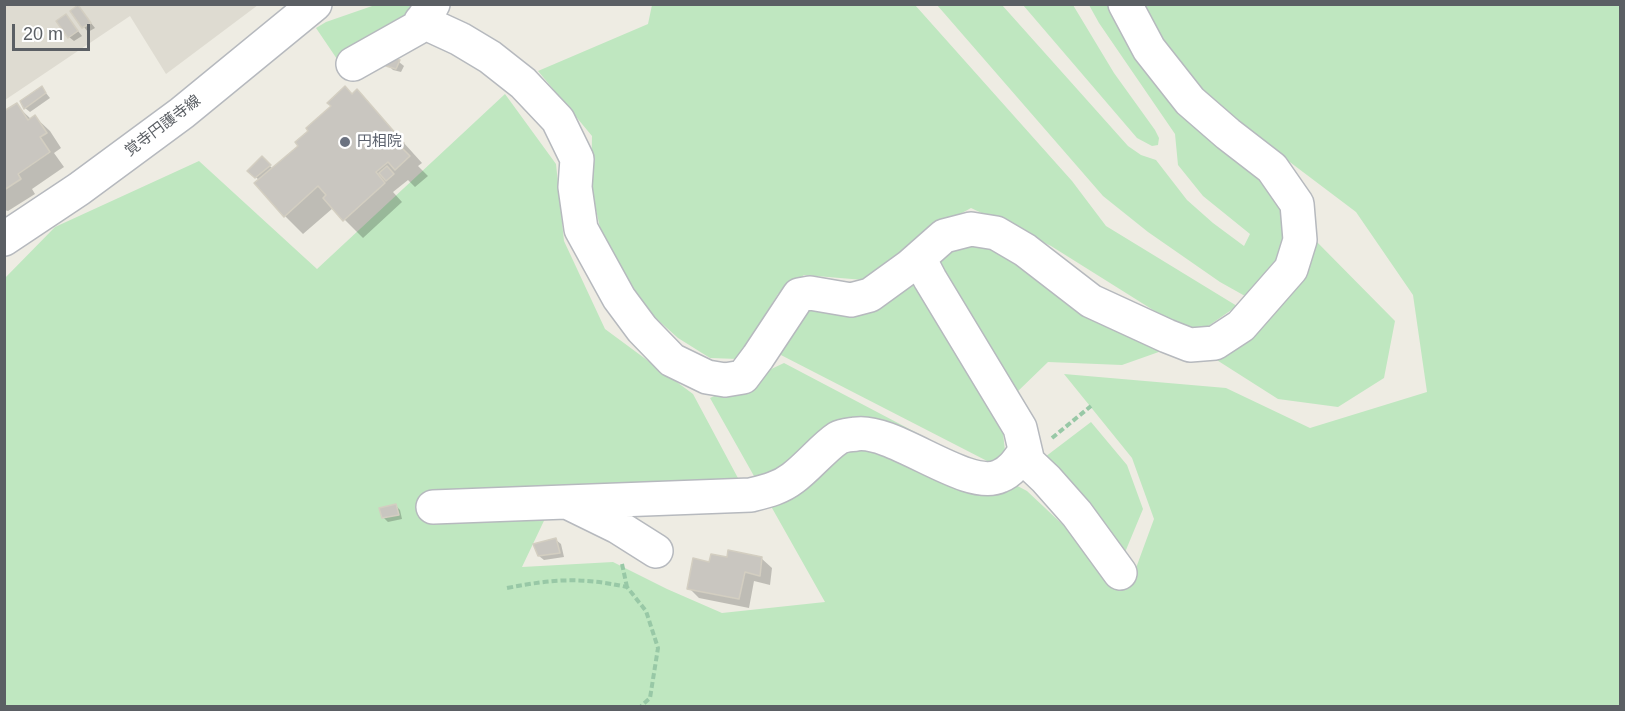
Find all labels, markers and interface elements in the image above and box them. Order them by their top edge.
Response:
scale bar [15,12,93,50]
text: 20 m [23,24,63,44]
street label: 覚寺円護寺線 [122,92,204,160]
place label: 円相院 [357,133,402,151]
marker: 円相院 [338,135,352,149]

